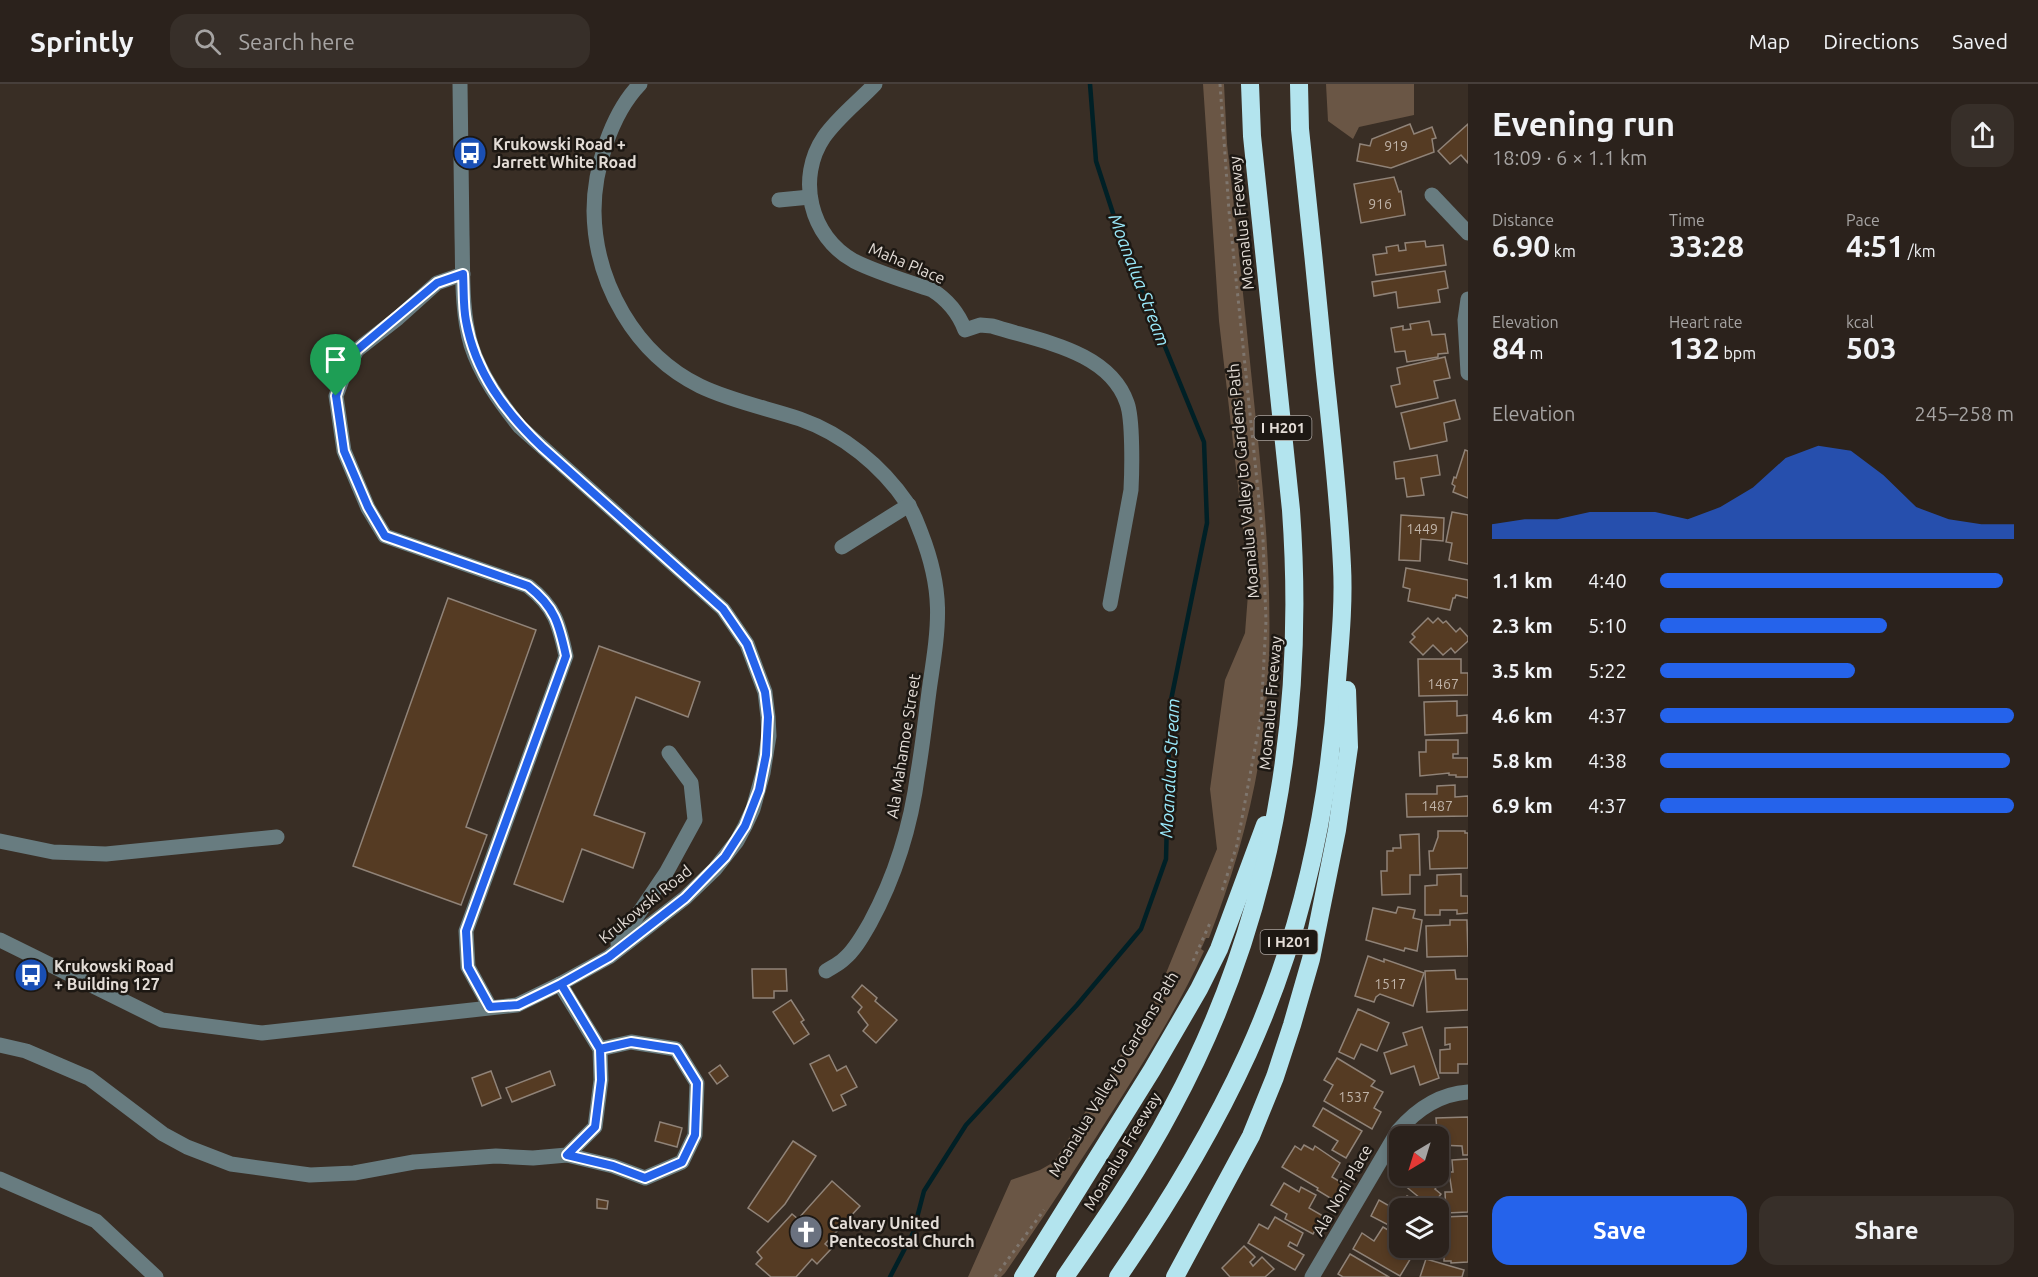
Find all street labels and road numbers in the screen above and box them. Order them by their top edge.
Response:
street label: Moanalua Freeway [1225,155,1257,291]
street label: Maha Place [866,239,948,287]
street label: Moanalua Valley to Gardens Path [1224,363,1262,599]
road number: I H201 [1254,416,1312,440]
street label: Moanalua Freeway [1255,635,1285,771]
street label: Ala Mahamoe Street [883,672,923,820]
street label: Krukowski Road [595,861,695,947]
road number: I H201 [1260,930,1318,954]
street label: Moanalua Valley to Gardens Path [1045,968,1181,1180]
street label: Moanalua Freeway [1080,1089,1164,1213]
street label: Ala Noni Place [1309,1141,1375,1239]

